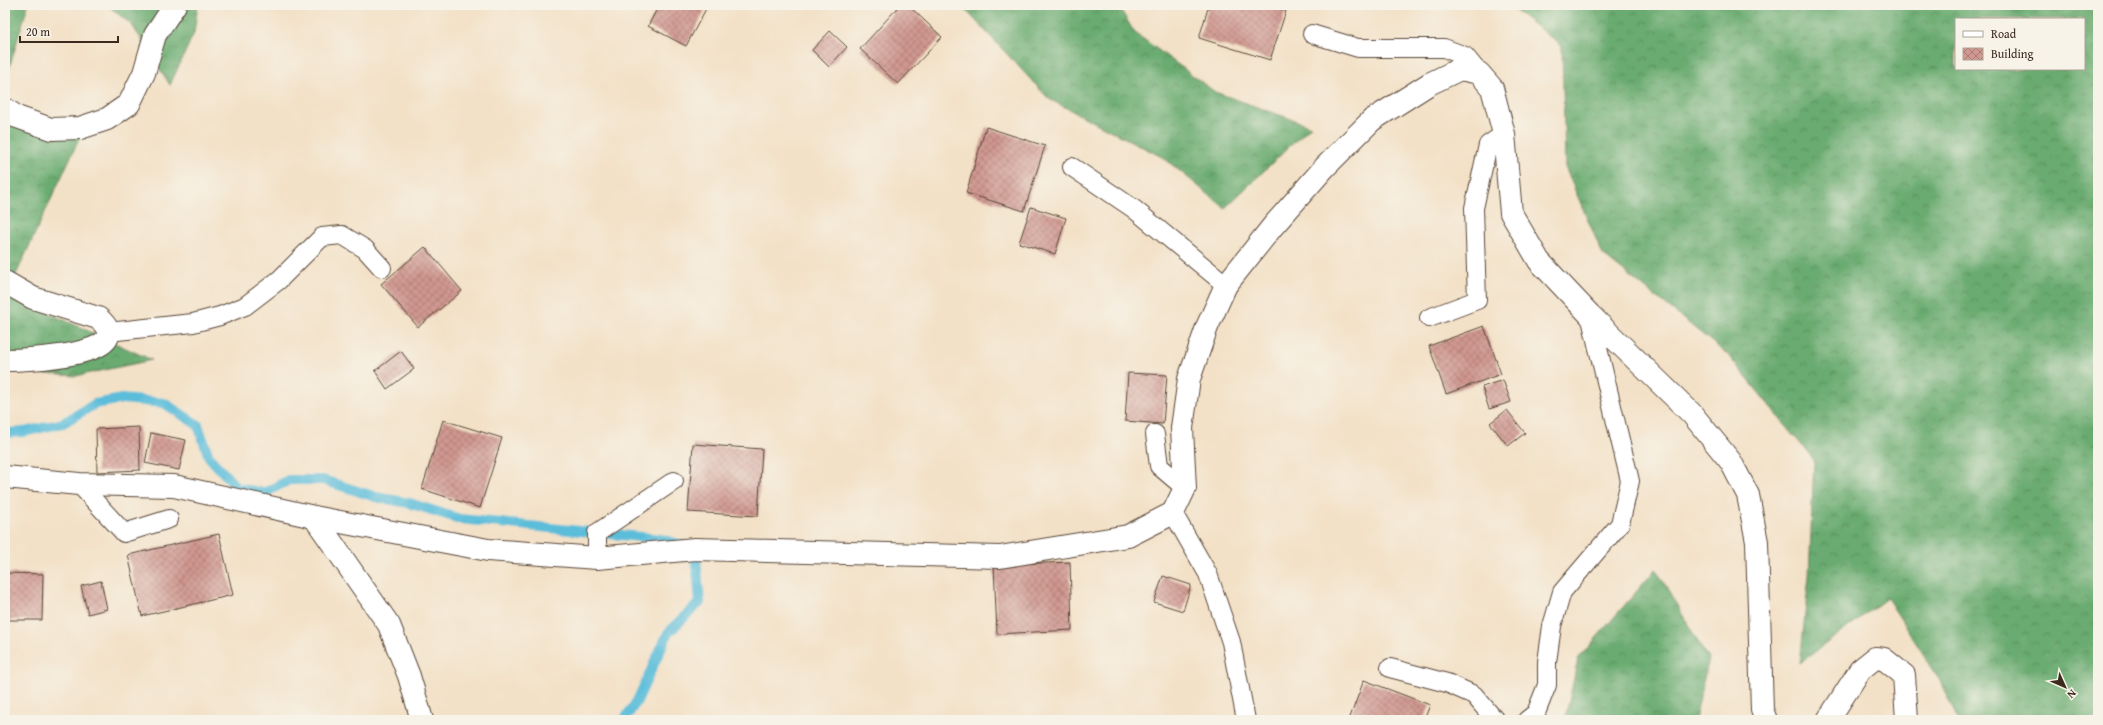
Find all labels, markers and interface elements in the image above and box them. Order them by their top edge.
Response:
scale bar [20,18,118,44]
legend [1955,18,2085,70]
text: 20 m [26,23,50,40]
text: Road [1991,25,2017,42]
text: Building [1991,45,2034,62]
north arrow [2045,667,2085,707]
text: N [2063,686,2080,703]

